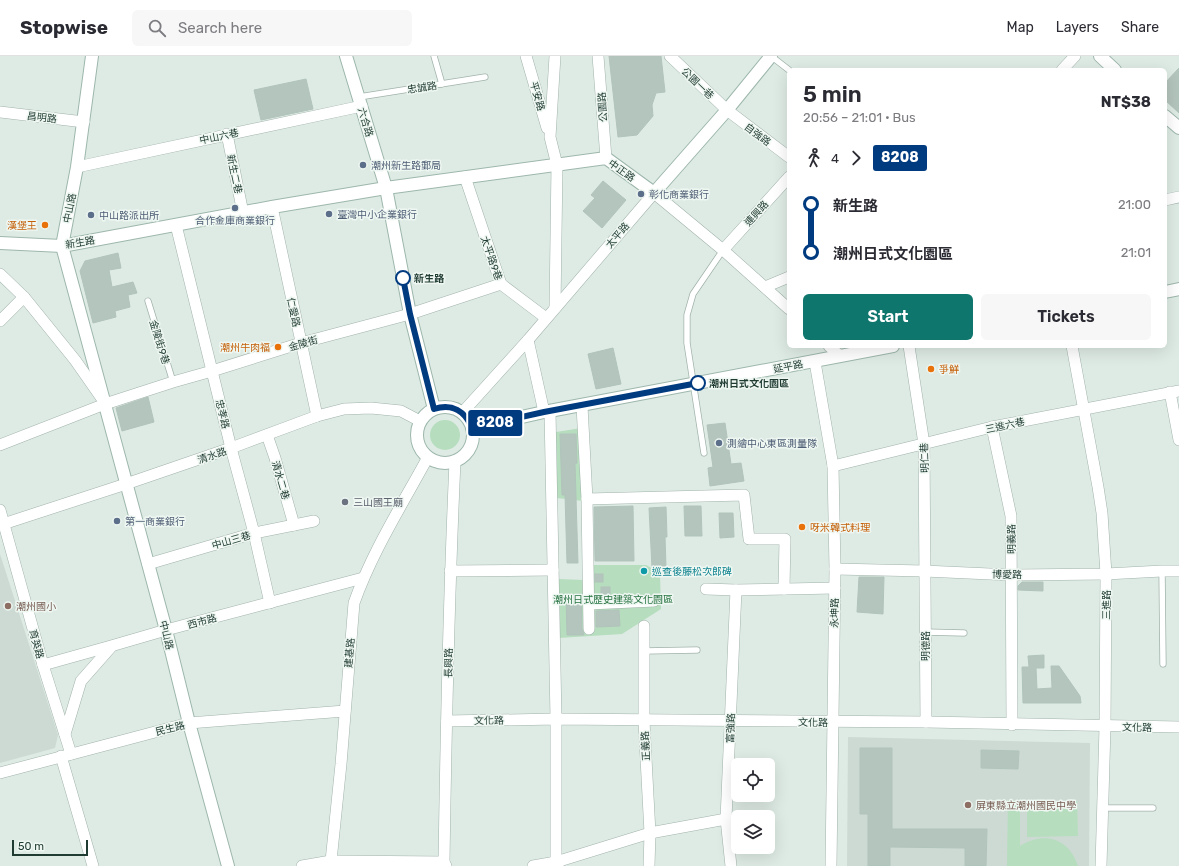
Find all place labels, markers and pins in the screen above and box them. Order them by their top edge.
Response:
marker: 潮州新生路郵局 [358,160,368,170]
place label: 潮州新生路郵局 [371,160,441,172]
marker: 彰化商業銀行 [636,189,646,199]
place label: 彰化商業銀行 [649,189,709,201]
marker: 合作金庫商業銀行 [230,203,240,213]
marker: 臺灣中小企業銀行 [324,209,334,219]
place label: 臺灣中小企業銀行 [337,209,417,221]
marker: 中山路派出所 [86,210,96,220]
place label: 中山路派出所 [99,210,159,222]
place label: 合作金庫商業銀行 [195,215,275,227]
place label: 漢堡王 [7,220,37,232]
marker: 漢堡王 [40,220,50,230]
marker: 新生路 [395,270,411,286]
place label: 新生路 [414,273,445,285]
place label: 潮州牛肉福 [220,342,270,354]
marker: 潮州牛肉福 [273,342,283,352]
marker: 爭鮮 [926,364,936,374]
place label: 爭鮮 [939,364,959,376]
marker: 潮州日式文化園區 [690,375,706,391]
place label: 潮州日式文化園區 [709,378,789,390]
marker: 測繪中心東區測量隊 [714,438,724,448]
place label: 測繪中心東區測量隊 [727,438,817,450]
marker: 三山國王廟 [340,497,350,507]
place label: 三山國王廟 [353,497,403,509]
marker: 第一商業銀行 [112,516,122,526]
place label: 第一商業銀行 [125,516,185,528]
marker: 呀米韓式料理 [797,522,807,532]
place label: 呀米韓式料理 [810,522,870,534]
marker: 巡查後藤松次郎碑 [639,566,649,576]
place label: 巡查後藤松次郎碑 [652,566,732,578]
marker: 潮州國小 [3,601,13,611]
place label: 潮州國小 [16,601,56,613]
marker: 屏東縣立潮州國民中學 [963,800,973,810]
place label: 屏東縣立潮州國民中學 [976,800,1076,812]

